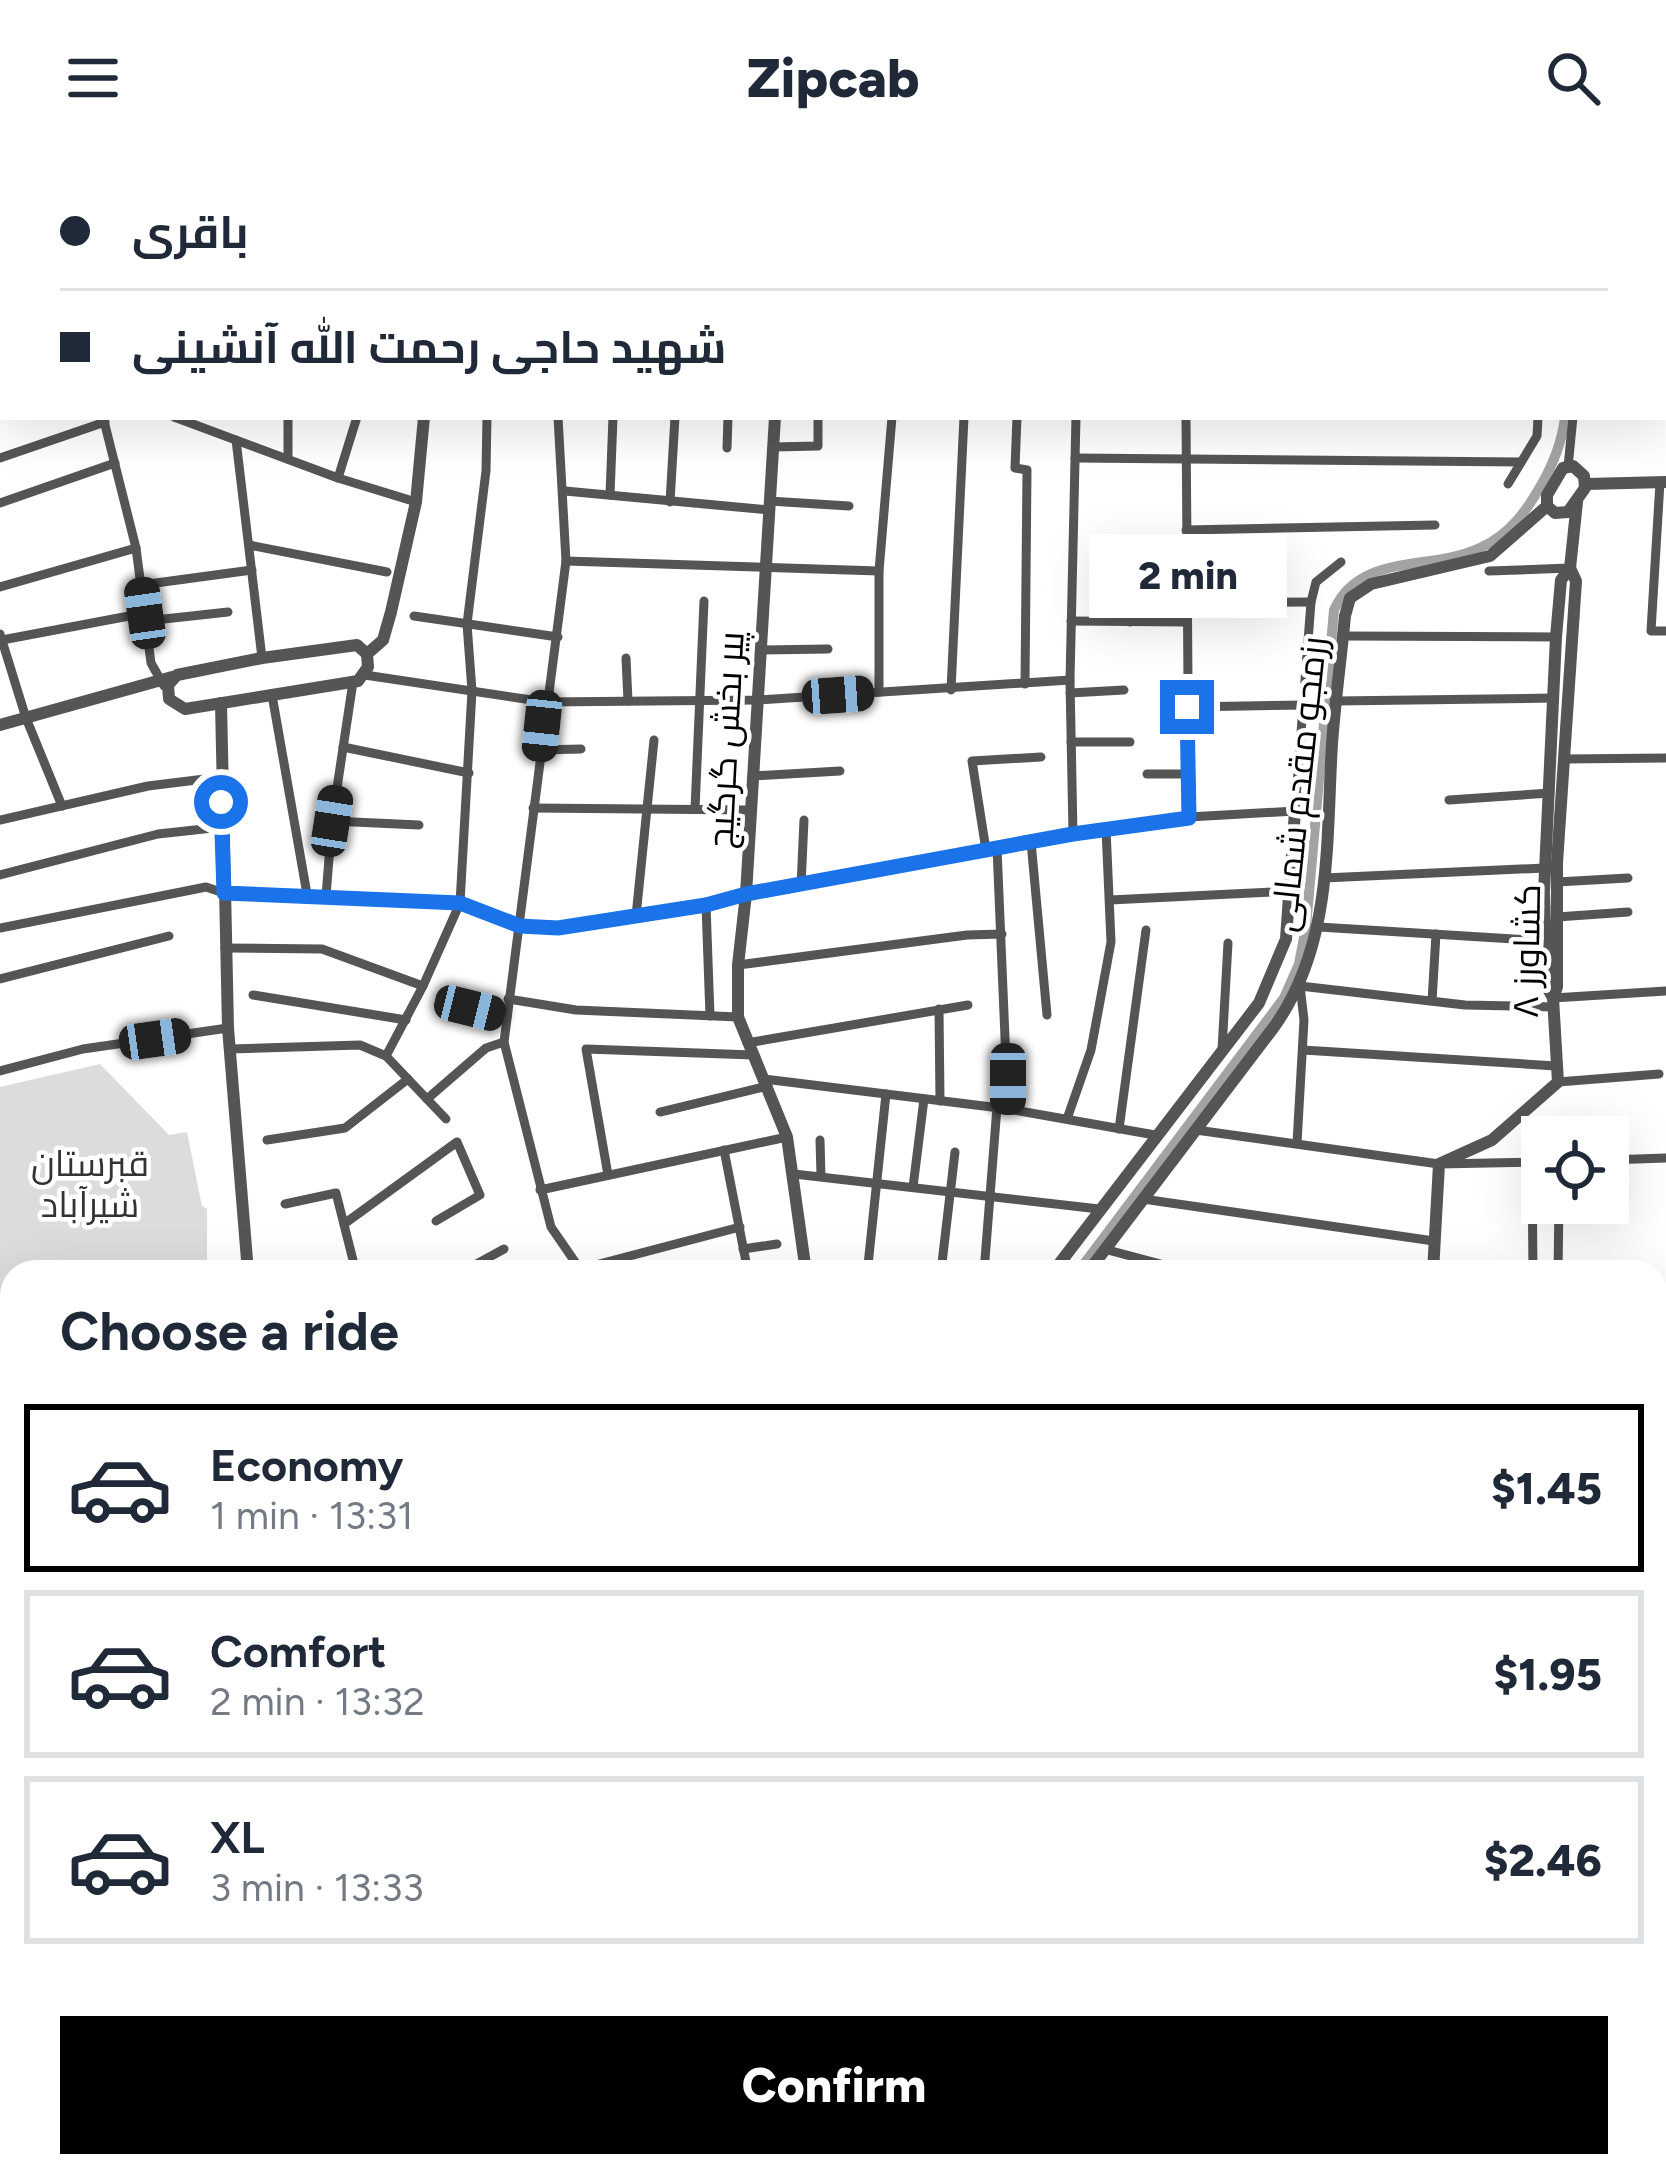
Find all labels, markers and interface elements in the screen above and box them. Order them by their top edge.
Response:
icon: menu [60,45,126,111]
icon: search [1540,45,1606,111]
text: Zipcab [747,46,919,111]
text: باقری [132,205,249,259]
text: شهید حاجی رحمت الله آنشینی [132,320,726,374]
callout: 2 min [1088,533,1286,617]
text: 2 min [1138,552,1238,599]
car [122,575,168,651]
street label: پیر بخش گرگیج [698,630,756,850]
street label: رزمجو مقدم شمالی [1262,634,1338,934]
car [801,675,875,715]
route end [1160,680,1214,734]
car [520,688,564,764]
route start [194,775,248,829]
car [309,783,355,859]
street label: کشاورز ۸ [1504,884,1549,1018]
car [431,982,509,1034]
car [117,1016,193,1062]
car [990,1043,1026,1115]
map controls [1521,1116,1629,1224]
button: locate [1521,1116,1629,1224]
park label: قبرستان شیرآباد [31,1142,149,1226]
text: Choose a ride [60,1299,399,1364]
icon: car [66,1434,174,1542]
text: Economy [210,1438,403,1492]
text: $1.45 [1491,1461,1602,1515]
text: 1 min · 13:31 [210,1492,413,1539]
icon: car [66,1620,174,1728]
text: Comfort [210,1624,386,1678]
text: $1.95 [1493,1647,1602,1701]
text: 2 min · 13:32 [210,1678,425,1725]
icon: car [66,1806,174,1914]
text: XL [210,1810,265,1864]
text: $2.46 [1484,1833,1602,1887]
text: 3 min · 13:33 [210,1864,424,1911]
button: Confirm [60,2016,1608,2154]

